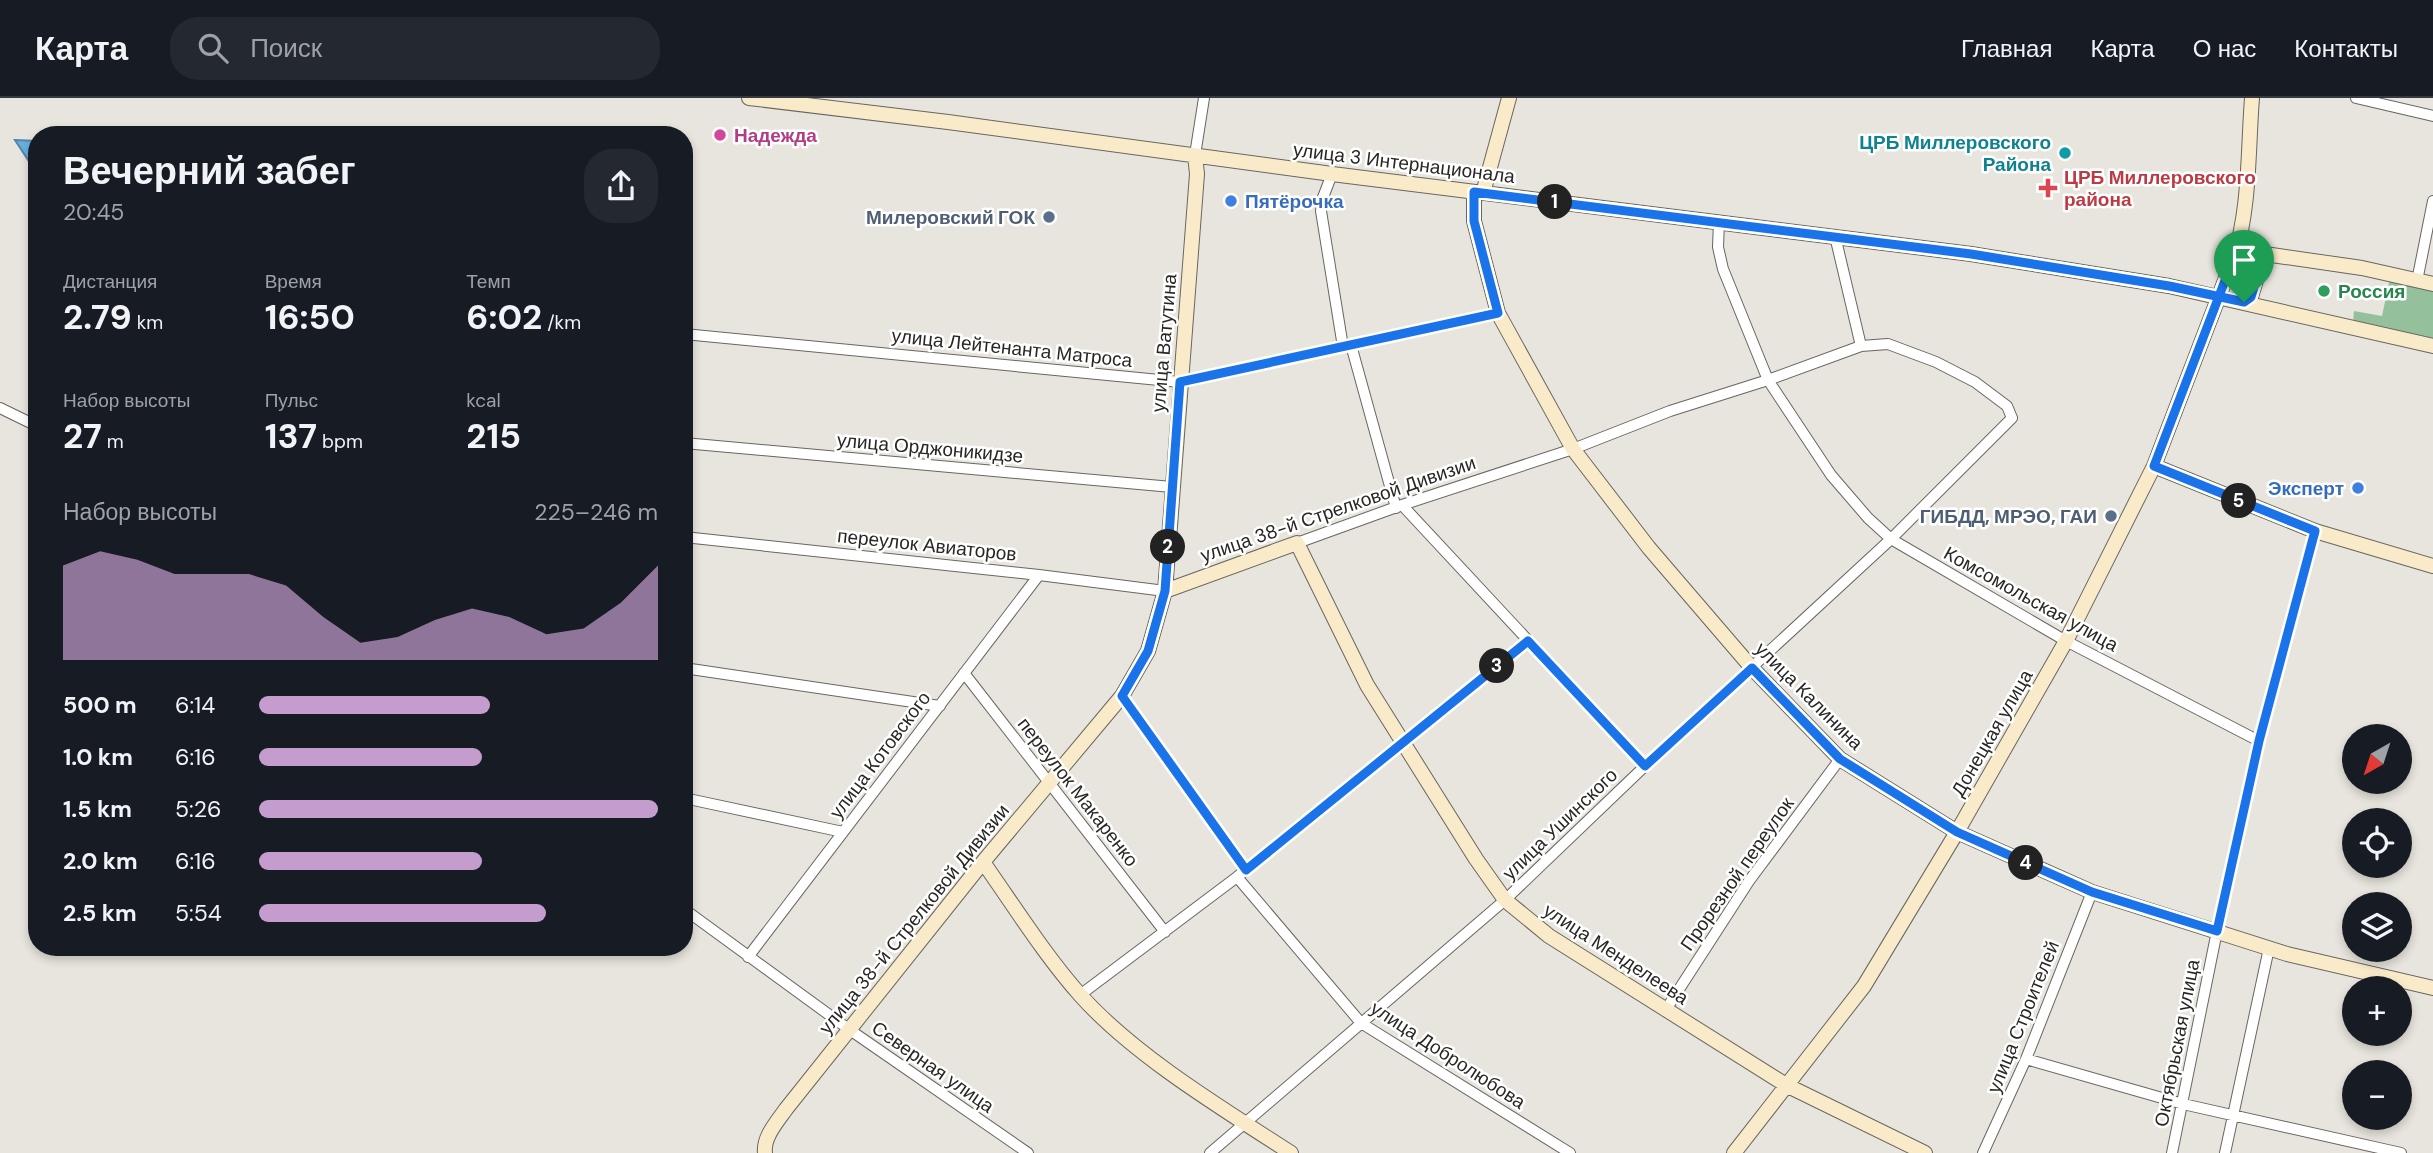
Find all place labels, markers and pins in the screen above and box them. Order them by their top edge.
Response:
place label: Надежда [734,123,817,148]
marker: Надежда [712,127,728,143]
place label: ЦРБ Миллеровского Района [1859,130,2051,177]
marker: ЦРБ Миллеровского Района [2057,145,2073,161]
place label: ЦРБ Миллеровского района [2064,165,2256,212]
marker: ЦРБ Миллеровского района [2038,178,2058,198]
pin: 1 [1538,184,1572,220]
place label: Пятёрочка [1245,189,1344,214]
marker: Пятёрочка [1223,193,1239,209]
place label: Милеровский ГОК [866,205,1035,230]
marker: Милеровский ГОК [1041,209,1057,225]
pin [2214,230,2274,302]
place label: Россия [2338,279,2405,304]
marker: Россия [2316,283,2332,299]
place label: Эксперт [2268,476,2344,501]
marker: Эксперт [2350,480,2366,496]
pin: 5 [2222,484,2256,518]
place label: ГИБДД, МРЭО, ГАИ [1920,504,2097,529]
marker: ГИБДД, МРЭО, ГАИ [2103,508,2119,524]
pin: 2 [1150,530,1186,564]
pin: 3 [1480,648,1514,684]
pin: 4 [2008,846,2044,880]

